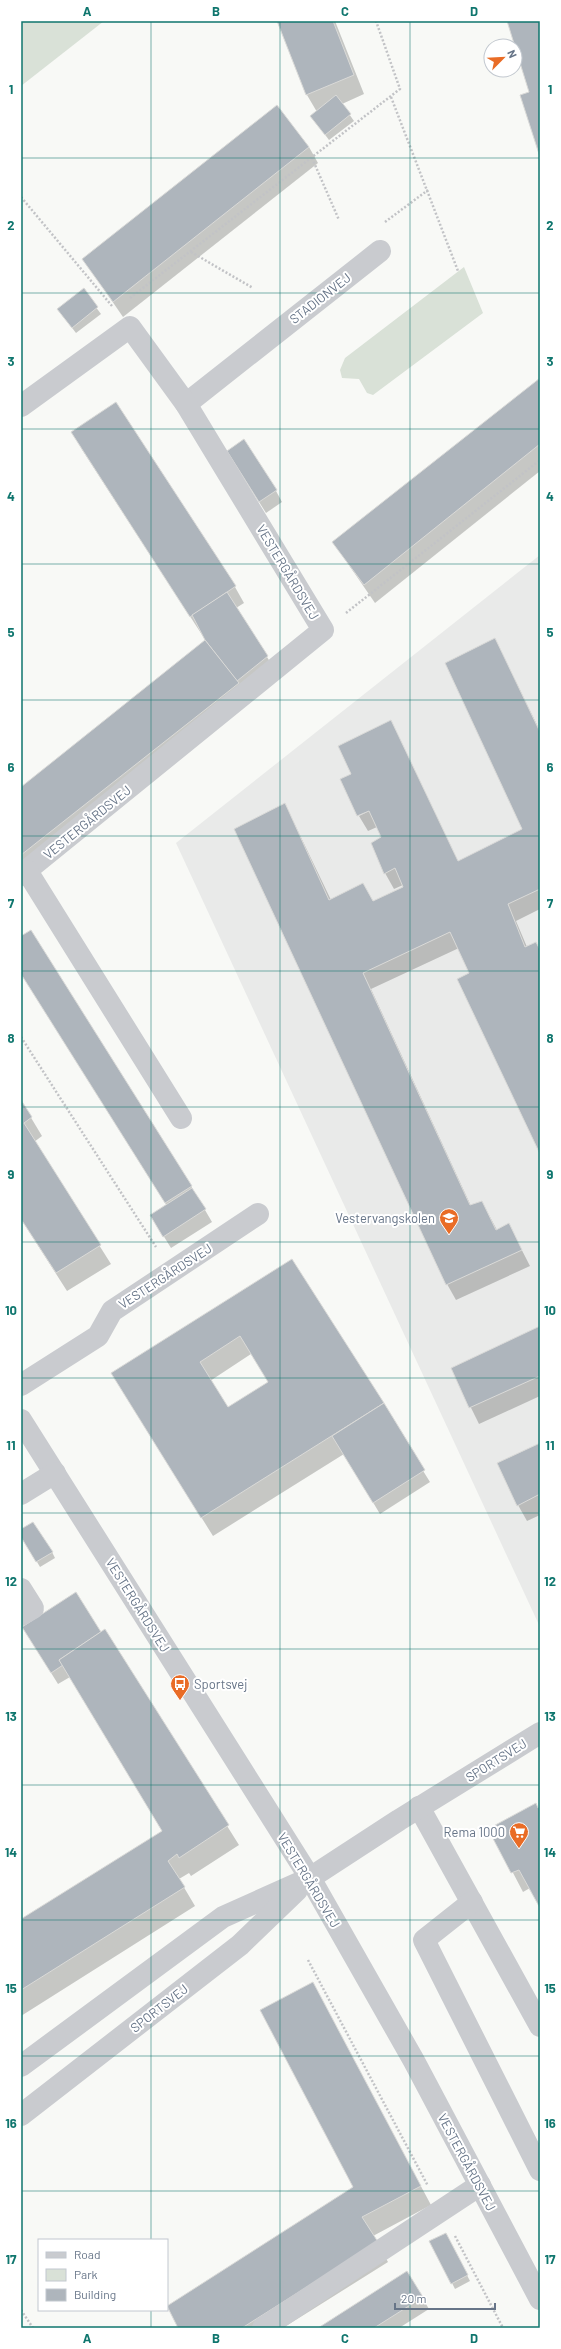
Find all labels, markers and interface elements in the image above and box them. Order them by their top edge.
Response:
text: A [83,3,92,19]
text: B [212,3,220,19]
text: C [341,3,349,19]
text: D [470,3,478,19]
north arrow [483,38,523,78]
text: N [505,48,520,60]
text: 1 [9,81,13,97]
text: 1 [548,81,552,97]
text: 2 [7,217,15,233]
text: 2 [546,217,554,233]
street label: STADIONVEJ [286,269,354,327]
text: 3 [7,353,15,369]
text: 3 [546,353,554,369]
text: 4 [7,488,15,504]
text: 4 [546,488,554,504]
street label: VESTERGÅRDSVEJ [253,521,324,622]
text: 5 [7,624,15,640]
text: 5 [546,624,554,640]
text: 6 [8,759,15,775]
text: 6 [547,759,554,775]
street label: VESTERGÅRDSVEJ [39,781,134,862]
text: 7 [8,895,15,911]
text: 7 [547,895,554,911]
text: 8 [7,1030,15,1046]
text: 8 [546,1030,554,1046]
text: 9 [8,1166,15,1182]
text: 9 [547,1166,554,1182]
school or university icon: Vestervangskolen [438,1207,460,1235]
place label: Vestervangskolen [335,1210,435,1226]
street label: VESTERGÅRDSVEJ [115,1239,215,1312]
text: 10 [5,1302,17,1318]
text: 10 [544,1302,556,1318]
text: 11 [6,1437,16,1453]
text: 11 [545,1437,555,1453]
street label: VESTERGÅRDSVEJ [103,1554,174,1655]
text: 12 [5,1573,17,1589]
text: 12 [544,1573,556,1589]
bus stop icon: Sportsvej [169,1673,191,1701]
place label: Sportsvej [194,1676,247,1692]
text: 13 [5,1708,17,1724]
text: 13 [544,1708,556,1724]
street label: SPORTSVEJ [462,1735,530,1785]
supermarket icon: Rema 1000 [508,1821,530,1849]
place label: Rema 1000 [444,1824,505,1840]
street label: VESTERGÅRDSVEJ [274,1829,345,1930]
text: 14 [5,1844,17,1860]
text: 14 [544,1844,556,1860]
text: 15 [5,1980,17,1996]
street label: SPORTSVEJ [127,1980,191,2036]
text: 15 [544,1980,556,1996]
street label: VESTERGÅRDSVEJ [435,2110,500,2213]
text: 16 [5,2115,17,2131]
text: 16 [544,2115,556,2131]
legend [38,2239,168,2311]
text: Road [74,2247,101,2261]
text: 17 [5,2251,17,2267]
text: 17 [544,2251,556,2267]
text: Park [74,2267,98,2281]
scale bar [395,2285,495,2311]
text: Building [74,2287,116,2301]
text: 20 m [401,2291,427,2305]
text: A [83,2330,92,2346]
text: B [212,2330,220,2346]
text: C [341,2330,349,2346]
text: D [470,2330,478,2346]

